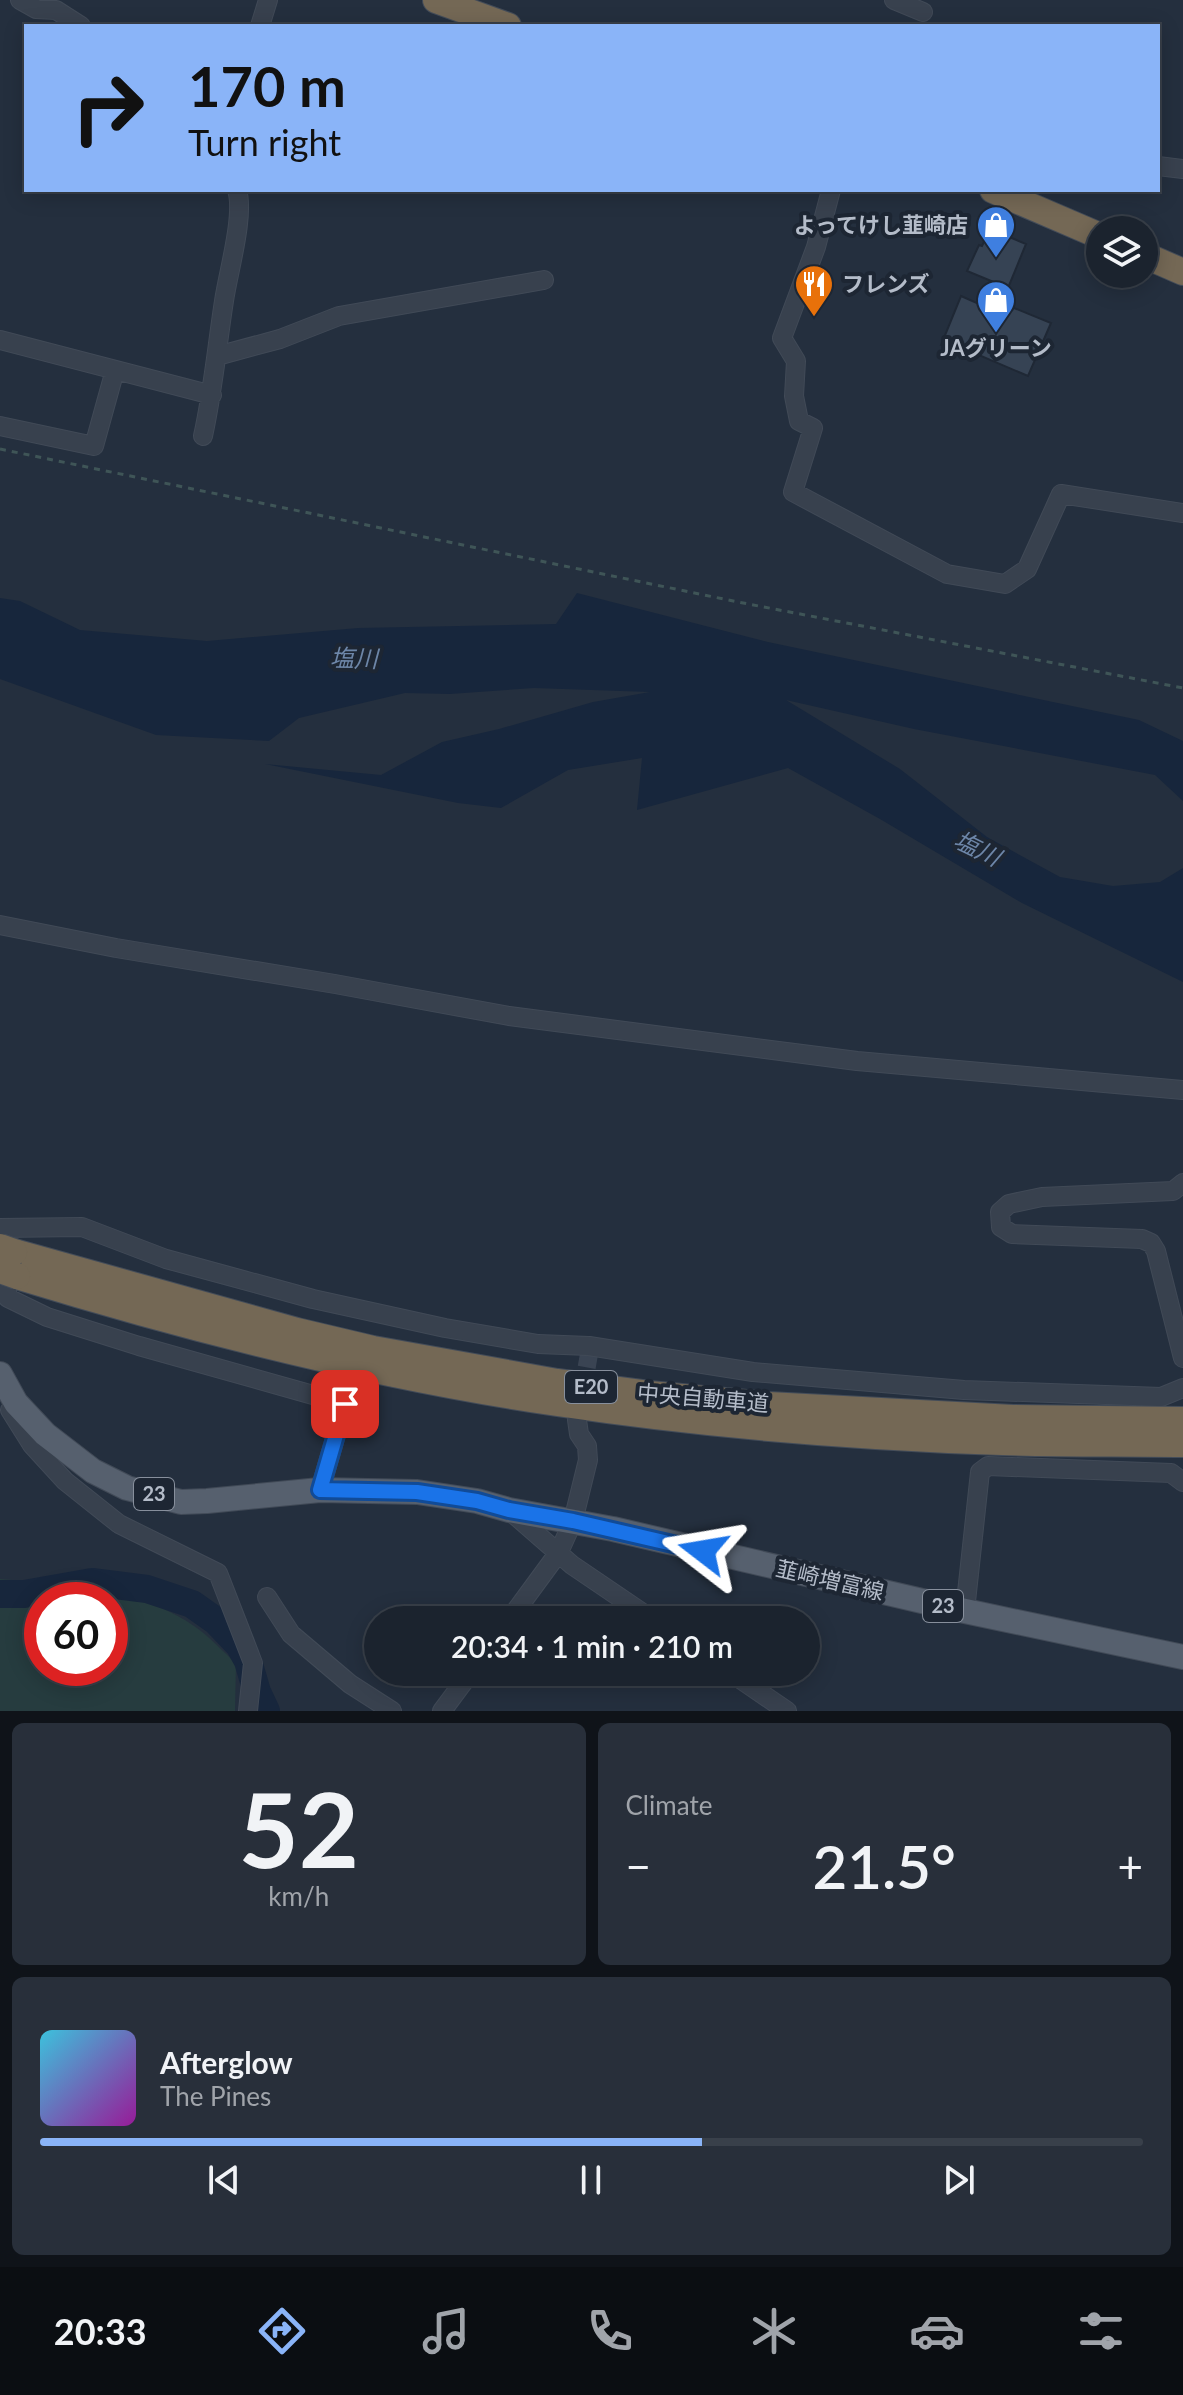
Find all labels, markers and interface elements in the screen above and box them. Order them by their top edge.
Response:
text: 170 m [188,52,346,119]
icon: right [56,56,160,160]
text: Turn right [188,120,341,164]
shop icon: よってけし韮崎店 [975,204,1017,259]
place label: よってけし韮崎店 [794,211,968,238]
map controls [1086,216,1158,288]
button: layers [1086,216,1158,288]
restaurant icon: フレンズ [793,263,835,318]
place label: フレンズ [842,270,930,297]
shop icon: JAグリーン [975,279,1017,334]
place label: JAグリーン [940,334,1052,361]
water label: 塩川 [330,643,381,672]
water label: 塩川 [950,824,1008,873]
pin [311,1370,379,1438]
road number: E20 [565,1371,617,1403]
street label: 中央自動車道 [636,1378,770,1417]
icon: arrive [323,1382,367,1426]
road number: 23 [134,1478,174,1510]
position arrow [661,1509,745,1593]
street label: 韮崎増富線 [773,1554,887,1605]
speed limit sign: 60 [24,1582,128,1686]
road number: 23 [923,1590,963,1622]
text: 20:34 · 1 min · 210 m [451,1628,733,1664]
text: 52 [238,1765,359,1890]
text: Climate [626,1789,712,1821]
text: 21.5° [813,1830,956,1902]
text: − [626,1840,651,1892]
text: + [1117,1840,1143,1892]
text: km/h [268,1880,329,1912]
text: Afterglow [160,2044,293,2080]
text: The Pines [160,2080,271,2112]
icon: previous [202,2158,246,2202]
icon: pause [569,2158,613,2202]
icon: next [937,2158,981,2202]
icon: directions [254,2303,310,2359]
icon: music [418,2303,474,2359]
icon: phone [582,2303,638,2359]
icon: climate [746,2303,802,2359]
icon: car [909,2303,965,2359]
icon: filters [1073,2303,1129,2359]
text: 20:33 [54,2309,147,2353]

